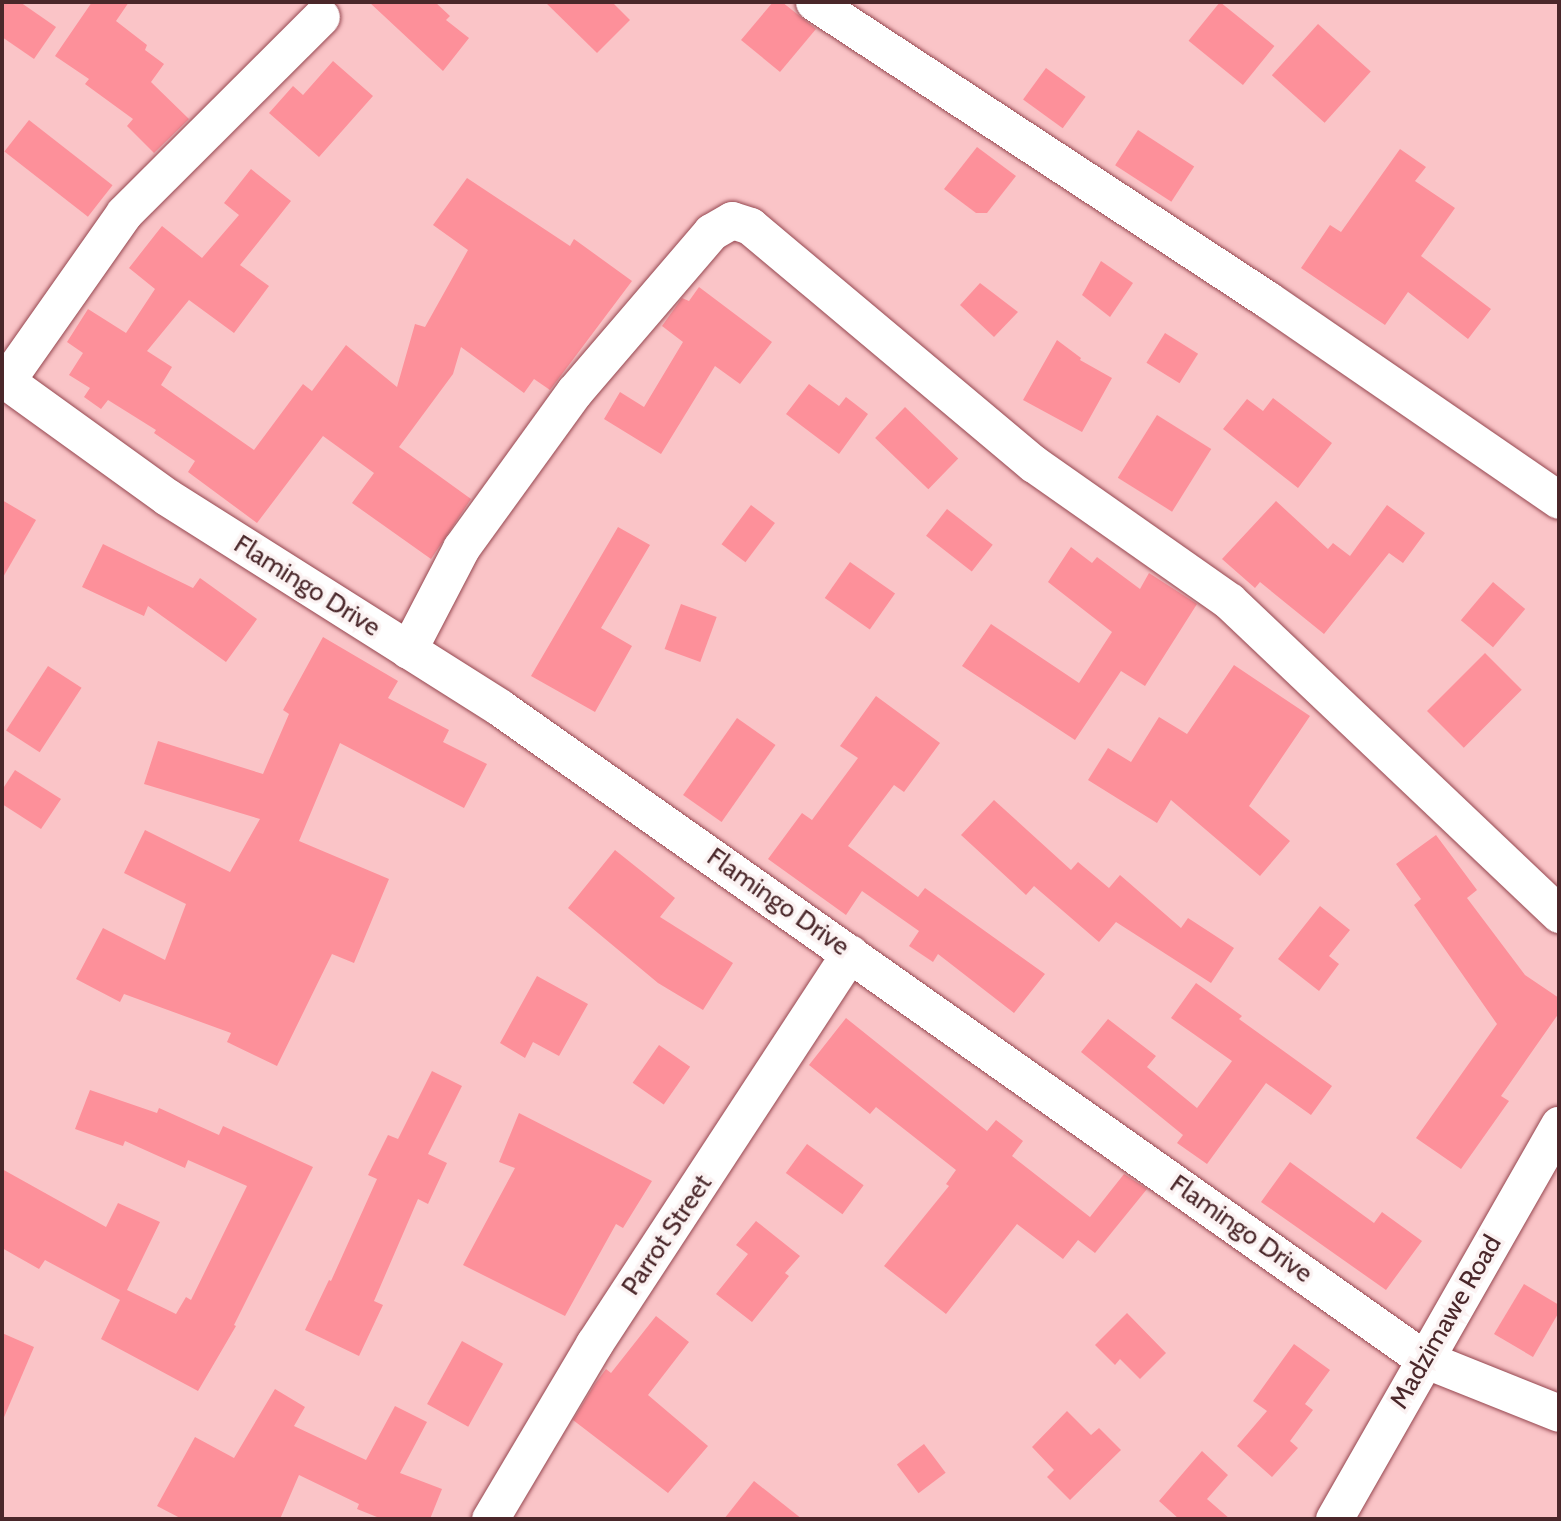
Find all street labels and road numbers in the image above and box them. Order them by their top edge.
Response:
street label: Flamingo Drive [228,529,386,643]
street label: Flamingo Drive [701,841,855,963]
street label: Flamingo Drive [1164,1168,1318,1290]
street label: Parrot Street [615,1169,719,1301]
street label: Madzimawe Road [1384,1230,1508,1414]

